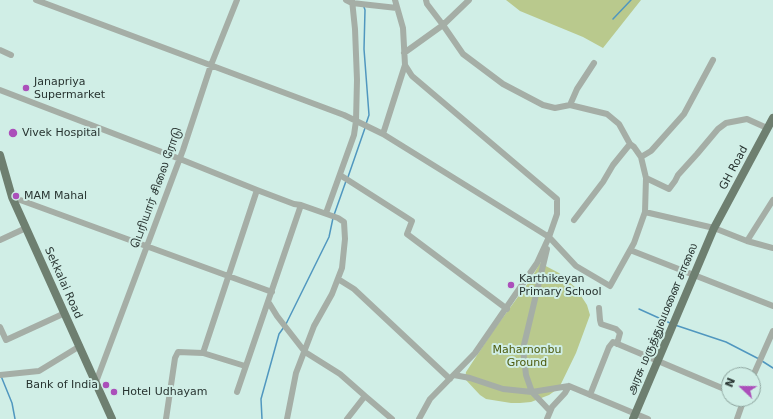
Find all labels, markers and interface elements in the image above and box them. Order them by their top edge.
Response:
place label: Janapriya Supermarket [34,75,105,101]
marker: Janapriya Supermarket [21,83,31,93]
place label: Vivek Hospital [22,126,100,140]
street label: பெரியார் சிலை ரோடு [129,126,185,250]
marker: Vivek Hospital [7,127,19,139]
street label: GH Road [717,144,751,192]
place label: MAM Mahal [24,189,87,203]
marker: MAM Mahal [11,191,21,201]
street label: அரசு மருத்துவமனை சாலை [625,241,701,397]
street label: Sekkalai Road [41,245,85,321]
place label: Karthikeyan Primary School [519,272,602,298]
marker: Karthikeyan Primary School [506,280,516,290]
park label: Maharnonbu Ground [493,343,561,369]
north arrow [721,367,761,407]
text: N [723,376,738,389]
place label: Bank of India [26,378,98,392]
marker: Bank of India [101,380,111,390]
place label: Hotel Udhayam [122,385,207,399]
marker: Hotel Udhayam [109,387,119,397]

